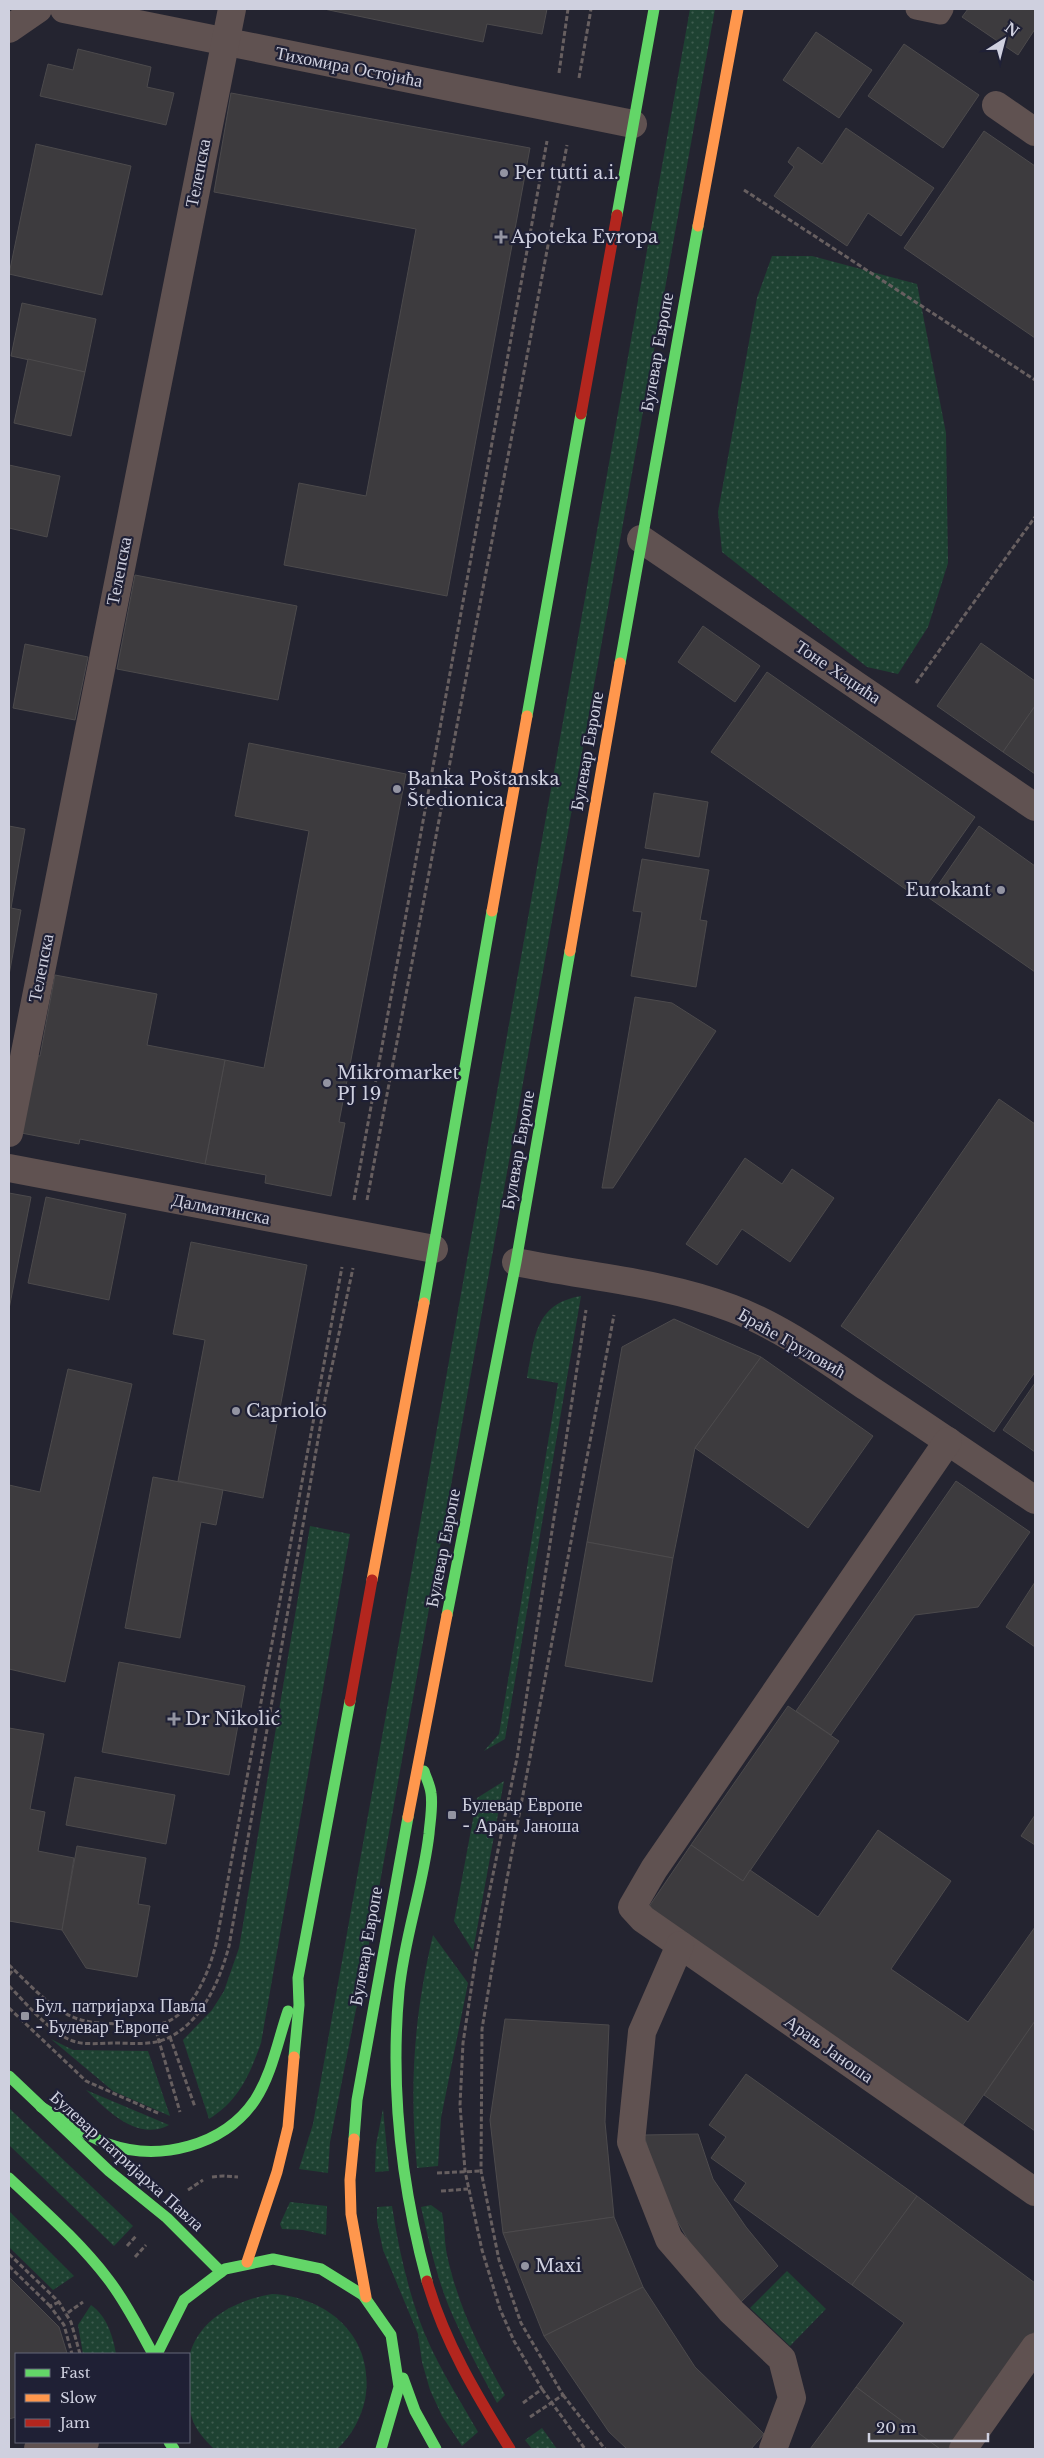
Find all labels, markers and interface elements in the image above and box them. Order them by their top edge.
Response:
north arrow [979,15,1029,65]
text: N [1001,18,1022,41]
street label: Тихомира Остојића [273,42,425,92]
street label: Телепска [181,137,215,209]
place label: Per tutti a.i. [514,162,619,184]
marker: Per tutti a.i. [498,167,510,179]
place label: Apoteka Evropa [510,226,658,248]
marker: Apoteka Evropa [495,231,507,243]
street label: Булевар Европе [636,291,678,413]
street label: Телепска [102,535,136,607]
street label: Тоне Хаџића [791,635,885,709]
street label: Булевар Европе [566,690,608,812]
place label: Banka Poštanska Štedionica [407,768,559,811]
marker: Banka Poštanska Štedionica [391,783,403,795]
place label: Eurokant [905,879,991,901]
marker: Eurokant [995,884,1007,896]
street label: Телепска [24,932,58,1004]
place label: Mikromarket PJ 19 [337,1062,460,1105]
marker: Mikromarket PJ 19 [321,1077,333,1089]
street label: Булевар Европе [497,1089,539,1211]
street label: Далматинска [170,1189,272,1229]
street label: Браће Груловић [734,1303,850,1383]
place label: Capriolo [246,1400,327,1422]
marker: Capriolo [230,1405,242,1417]
street label: Булевар Европе [421,1487,465,1609]
place label: Dr Nikolić [185,1708,281,1730]
marker: Dr Nikolić [167,1712,181,1726]
place label: Булевар Европе - Арањ Јаноша [462,1794,583,1837]
marker: Булевар Европе - Арањ Јаноша [446,1809,458,1821]
street label: Булевар Европе [345,1885,387,2007]
place label: Бул. патријарха Павла - Булевар Европе [35,1995,206,2038]
marker: Бул. патријарха Павла - Булевар Европе [19,2010,31,2022]
street label: Арањ Јаноша [780,2010,878,2088]
street label: Булевар патријарха Павла [46,2086,208,2236]
place label: Maxi [535,2255,582,2277]
marker: Maxi [519,2260,531,2272]
legend [15,2353,190,2443]
text: Fast [60,2363,91,2382]
text: Slow [60,2388,97,2407]
scale bar [869,2410,988,2442]
text: Jam [58,2413,90,2432]
text: 20 m [876,2418,916,2437]

